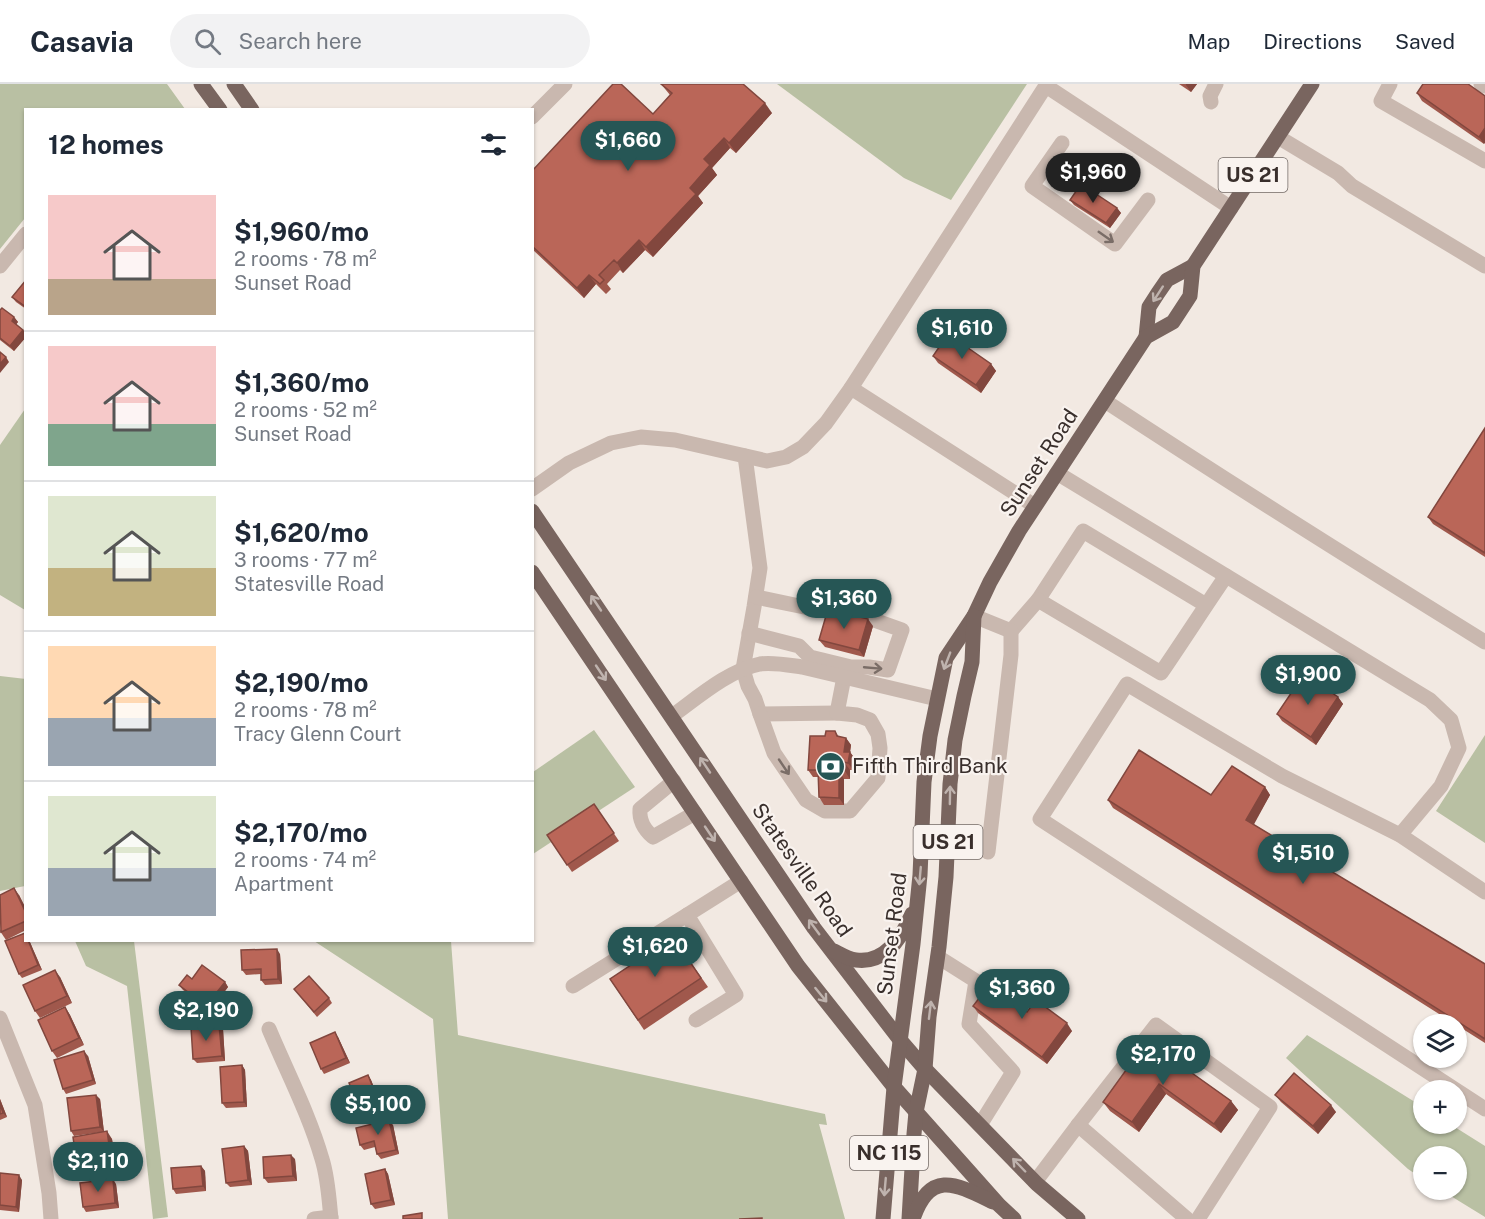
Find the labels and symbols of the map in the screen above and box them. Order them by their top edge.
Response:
pin: $1,660 [579,121,677,172]
pin: $1,960 [1044,153,1142,204]
road number: US 21 [1218,158,1288,192]
one-way arrow [1097,231,1114,243]
one-way arrow [1151,285,1163,302]
pin: $1,610 [913,309,1011,360]
street label: Sunset Road [994,404,1083,521]
pin: $1,360 [795,579,893,630]
one-way arrow [589,595,602,612]
one-way arrow [941,651,952,669]
pin: $1,900 [1259,655,1357,706]
one-way arrow [862,663,882,674]
one-way arrow [595,664,607,680]
bank icon: Fifth Third Bank [815,750,847,782]
place label: Fifth Third Bank [852,753,1008,778]
one-way arrow [699,757,711,774]
one-way arrow [778,758,790,775]
one-way arrow [944,786,956,806]
street label: Statesville Road [747,798,858,941]
road number: US 21 [914,825,982,859]
one-way arrow [704,826,716,842]
pin: $1,510 [1254,834,1352,885]
one-way arrow [914,866,925,886]
street label: Sunset Road [872,871,911,997]
one-way arrow [808,919,820,935]
pin: $1,620 [606,927,704,978]
pin: $1,360 [973,969,1071,1020]
one-way arrow [814,986,827,1002]
pin: $2,190 [157,991,255,1042]
one-way arrow [925,1001,936,1021]
pin: $2,170 [1114,1035,1212,1086]
pin: $5,100 [329,1085,427,1136]
road number: NC 115 [850,1136,928,1170]
pin: $2,110 [49,1142,147,1193]
one-way arrow [1012,1158,1027,1173]
one-way arrow [879,1177,890,1197]

